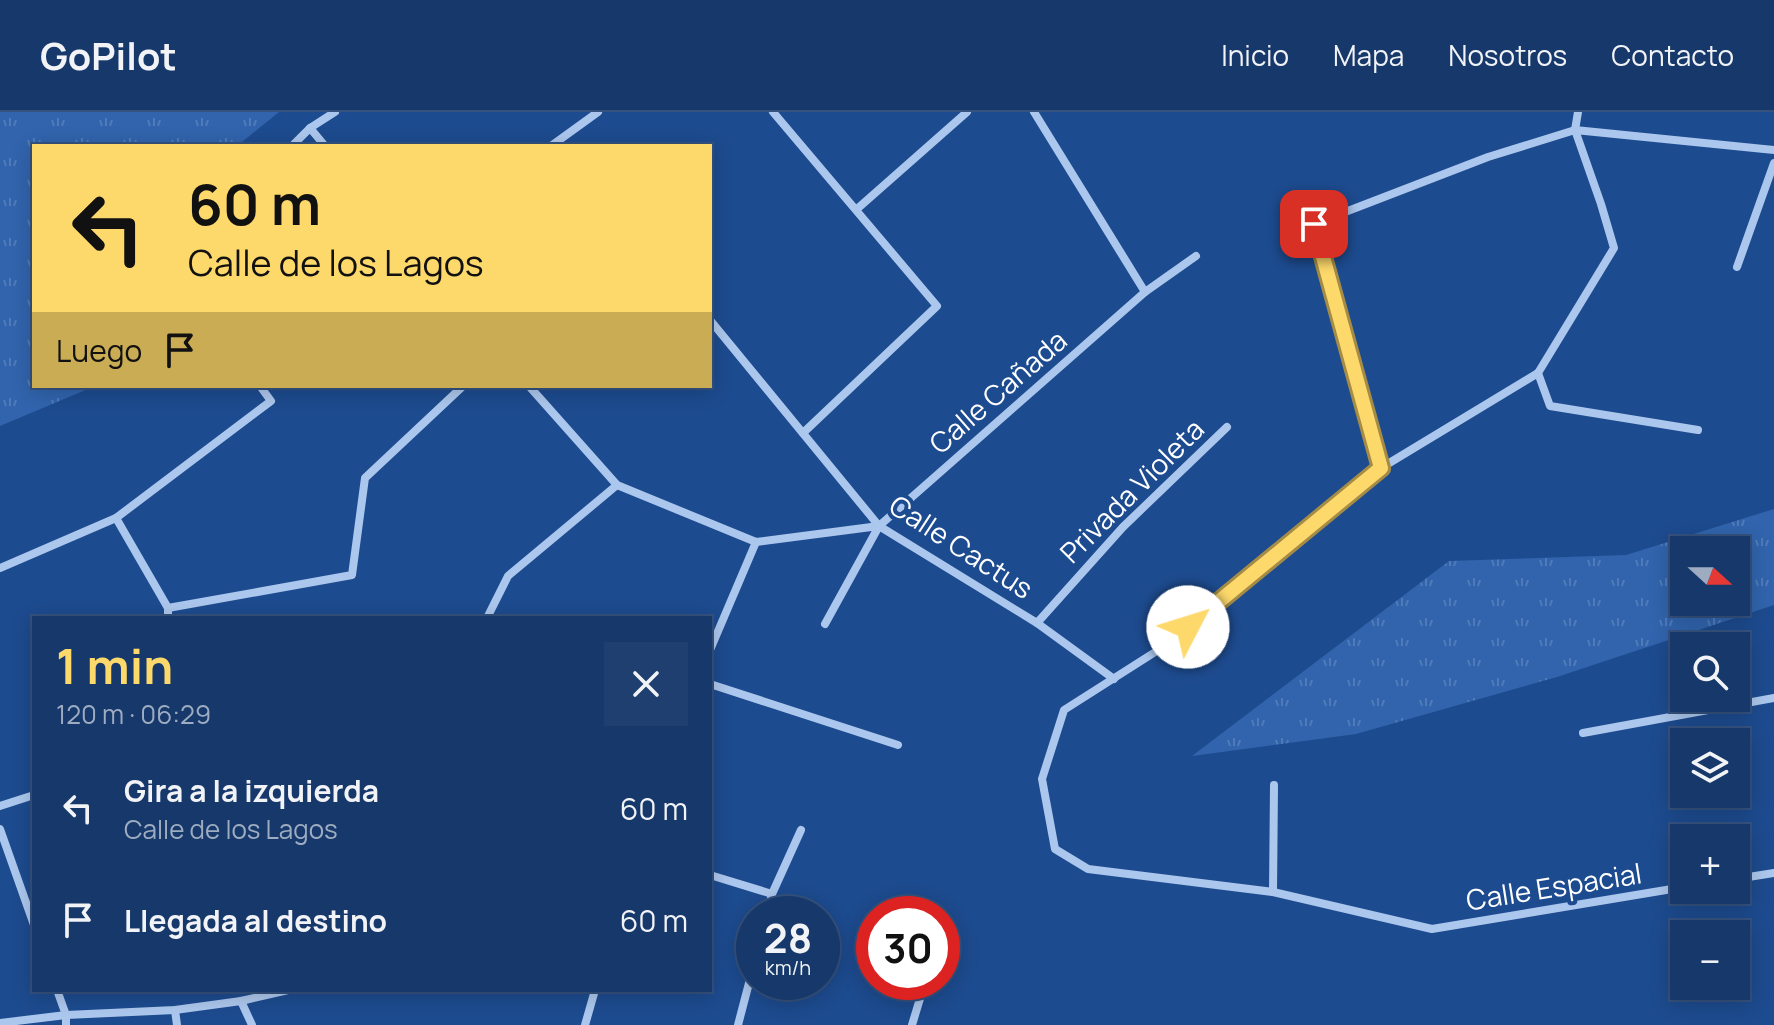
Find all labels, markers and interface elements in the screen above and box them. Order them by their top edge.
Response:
text: GoPilot [40,29,177,81]
text: Inicio [1221,36,1289,74]
text: Mapa [1333,36,1404,74]
text: Nosotros [1448,36,1567,74]
text: Contacto [1611,36,1734,74]
text: 60 m [188,165,321,242]
icon: left [56,176,160,280]
pin [1280,190,1348,258]
icon: arrive [1292,202,1336,246]
text: Calle de los Lagos [188,238,484,287]
street label: Calle Cañada [921,321,1074,462]
icon: arrive [158,328,202,372]
text: Luego [56,330,142,371]
street label: Privada Violeta [1051,410,1212,571]
street label: Calle Cactus [882,485,1041,607]
north arrow [1670,536,1750,616]
map controls [1670,536,1750,1000]
position arrow [1146,585,1230,669]
button: search [1670,632,1750,712]
text: 1 min [56,633,173,698]
button: close [604,642,688,726]
text: 120 m · 06:29 [56,696,211,732]
button: layers [1670,728,1750,808]
text: Gira a la izquierda [124,770,379,811]
icon: left [56,786,100,830]
text: 60 m [620,788,688,829]
text: Calle de los Lagos [124,811,338,847]
button: + [1670,824,1750,904]
street label: Calle Espacial [1463,853,1644,919]
speed limit sign: 30 [856,896,960,1000]
icon: arrive [56,898,100,942]
text: Llegada al destino [124,900,387,941]
text: 60 m [620,900,688,941]
text: 28 [764,910,812,965]
button: − [1670,920,1750,1000]
text: km/h [765,954,811,981]

